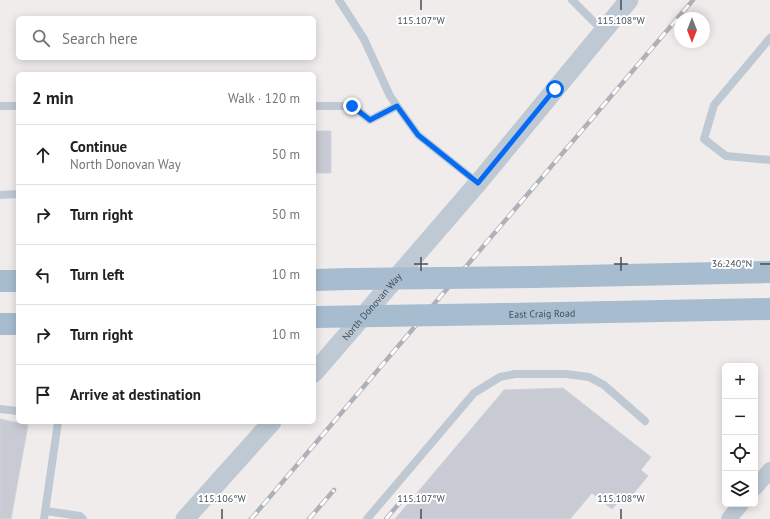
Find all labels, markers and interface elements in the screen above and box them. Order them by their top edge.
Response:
north arrow [674,12,710,48]
text: 115.107°W [397,14,445,27]
text: 115.108°W [597,14,645,27]
search box [16,16,316,60]
icon: search [30,27,52,49]
text: Search here [62,29,138,48]
route start [546,80,564,98]
text: 2 min [32,87,73,109]
text: Walk · 120 m [228,90,300,107]
route end [343,97,361,115]
text: Continue [70,137,127,156]
icon: ahead [32,144,54,166]
text: 50 m [272,146,300,163]
text: North Donovan Way [70,156,181,173]
icon: right [32,204,54,226]
text: Turn right [70,205,133,224]
text: 50 m [272,206,300,223]
text: 36.240°N [712,257,752,270]
icon: left [32,264,54,286]
text: Turn left [70,265,124,284]
text: 10 m [272,266,300,283]
street label: North Donovan Way [339,270,405,343]
street label: East Craig Road [509,306,575,320]
icon: right [32,324,54,346]
text: Turn right [70,325,133,344]
text: 10 m [272,326,300,343]
map controls [722,363,758,507]
button: + [722,363,758,399]
icon: arrive [32,384,54,406]
text: Arrive at destination [70,385,201,404]
button: − [722,399,758,435]
button: locate [722,435,758,471]
button: layers [722,471,758,507]
text: 115.106°W [198,492,246,505]
text: 115.107°W [397,492,445,505]
text: 115.108°W [597,492,645,505]

